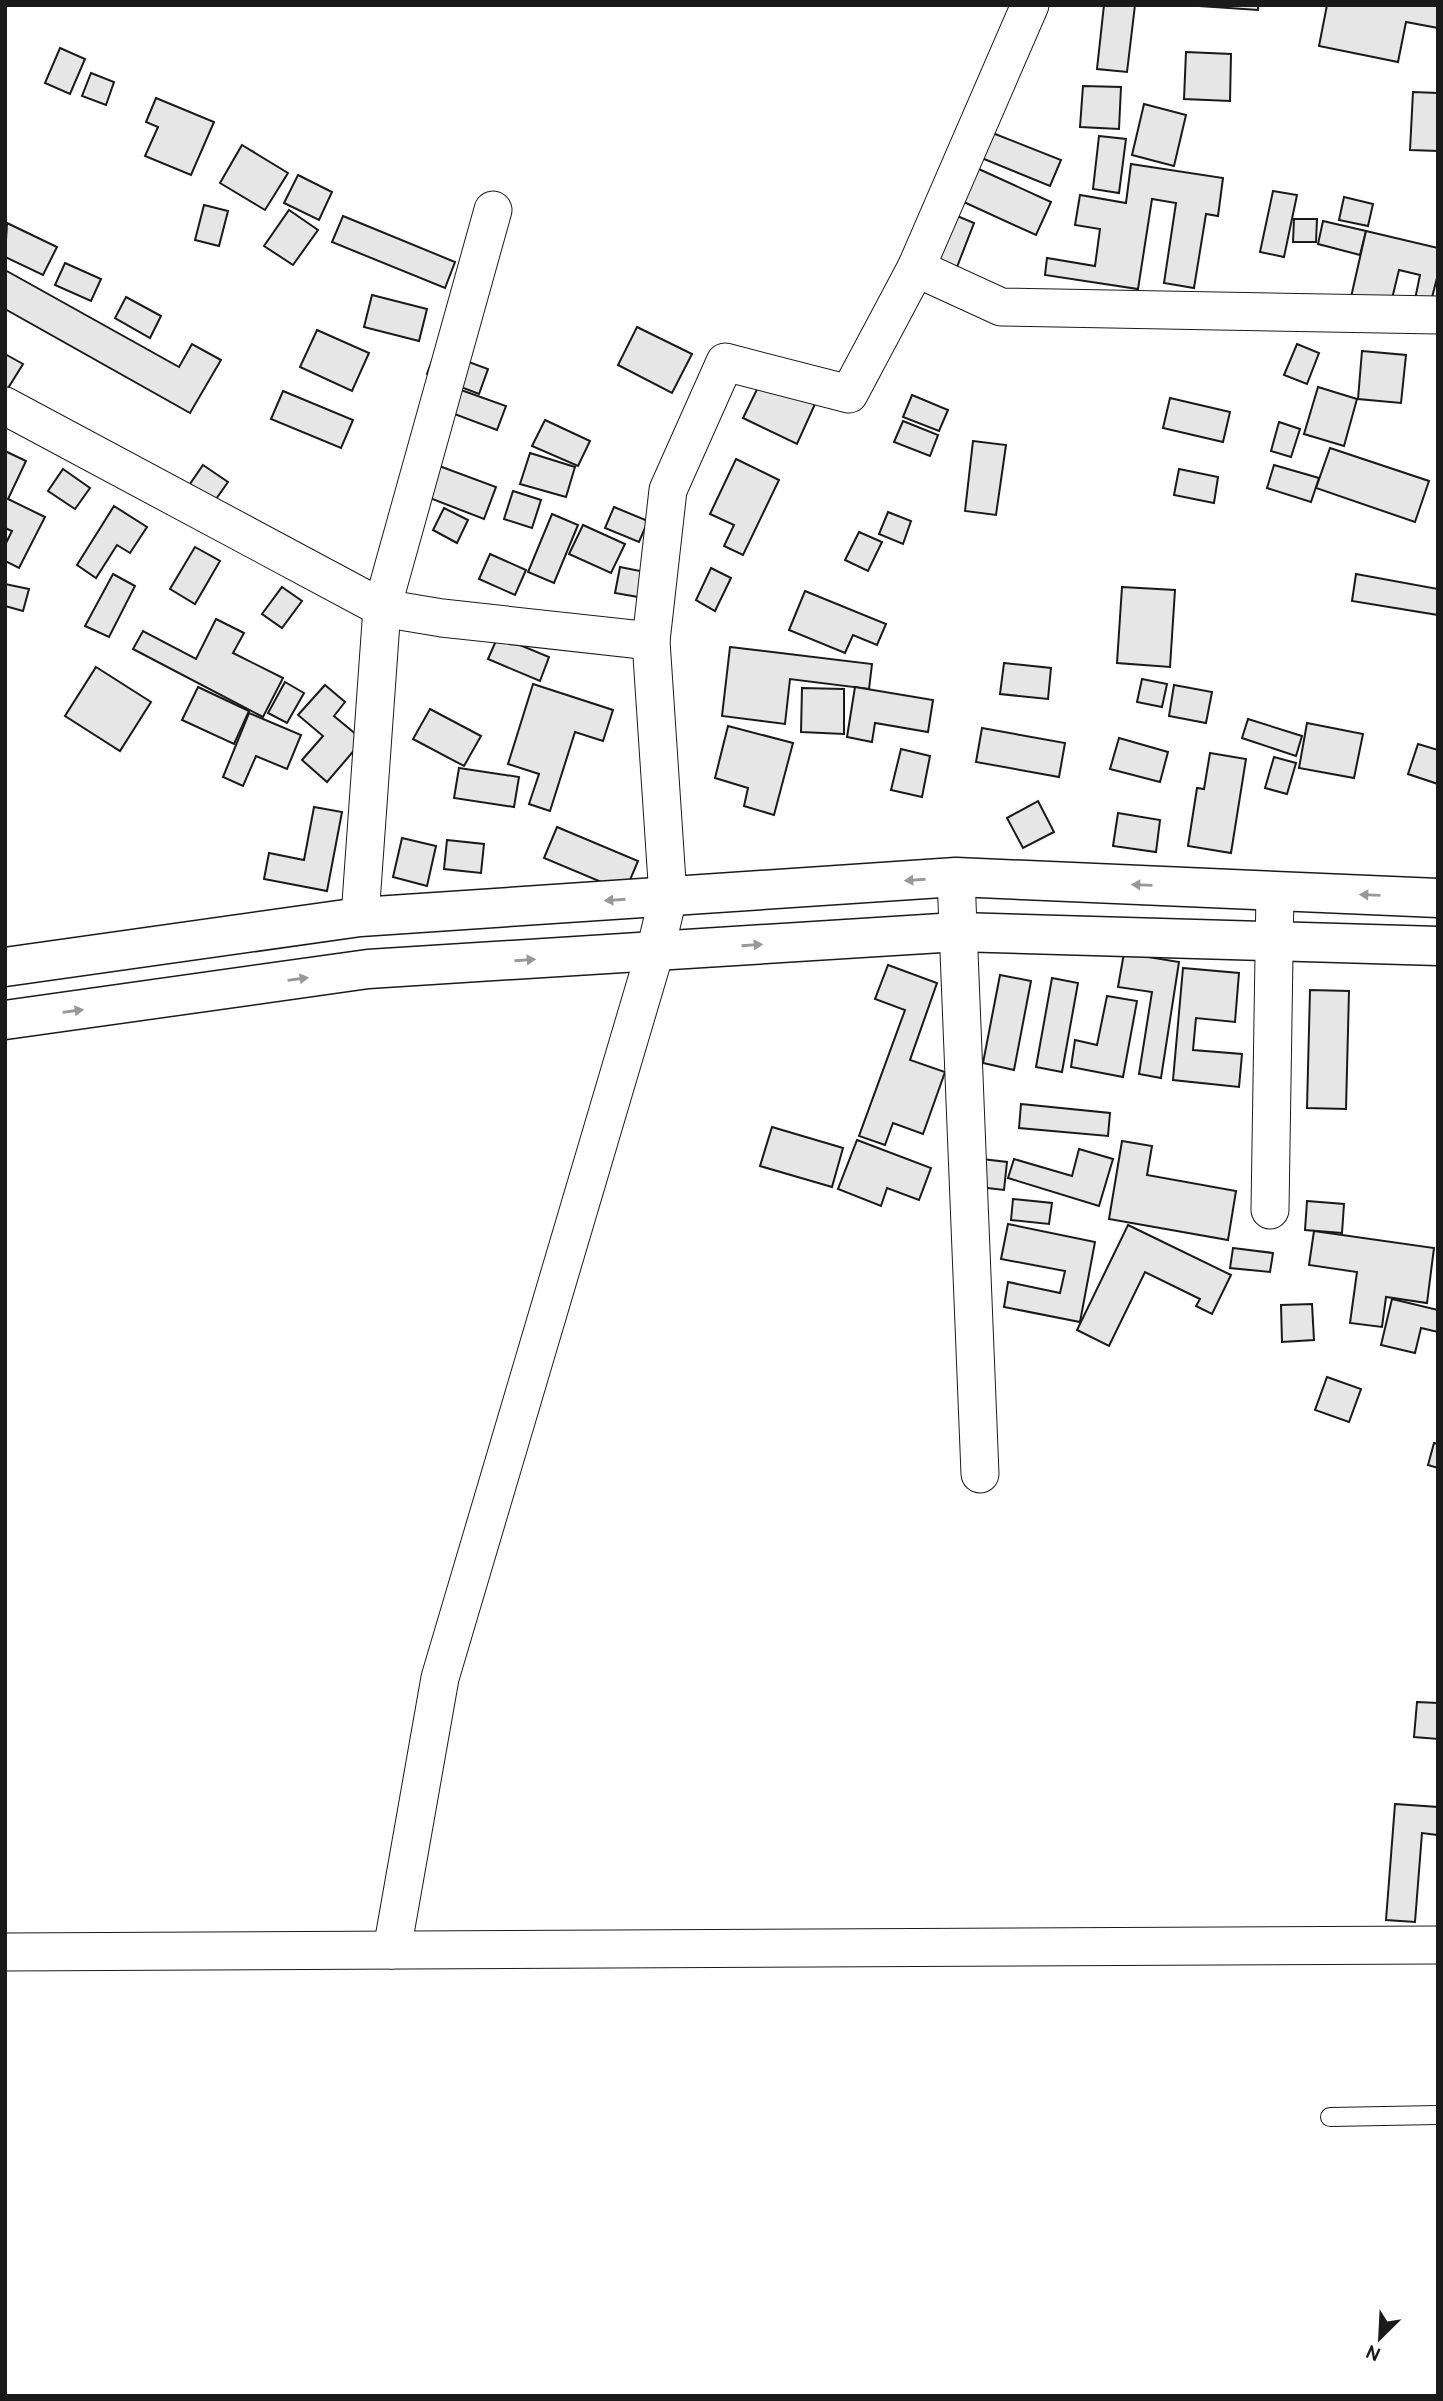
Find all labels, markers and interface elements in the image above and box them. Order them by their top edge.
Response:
one-way arrow [904,875,926,886]
one-way arrow [1131,880,1153,891]
one-way arrow [1358,889,1380,900]
one-way arrow [603,895,625,906]
one-way arrow [741,939,763,950]
one-way arrow [514,954,536,965]
one-way arrow [287,973,309,984]
one-way arrow [62,1005,84,1016]
north arrow [1345,2303,1415,2373]
text: N [1362,2340,1384,2366]

